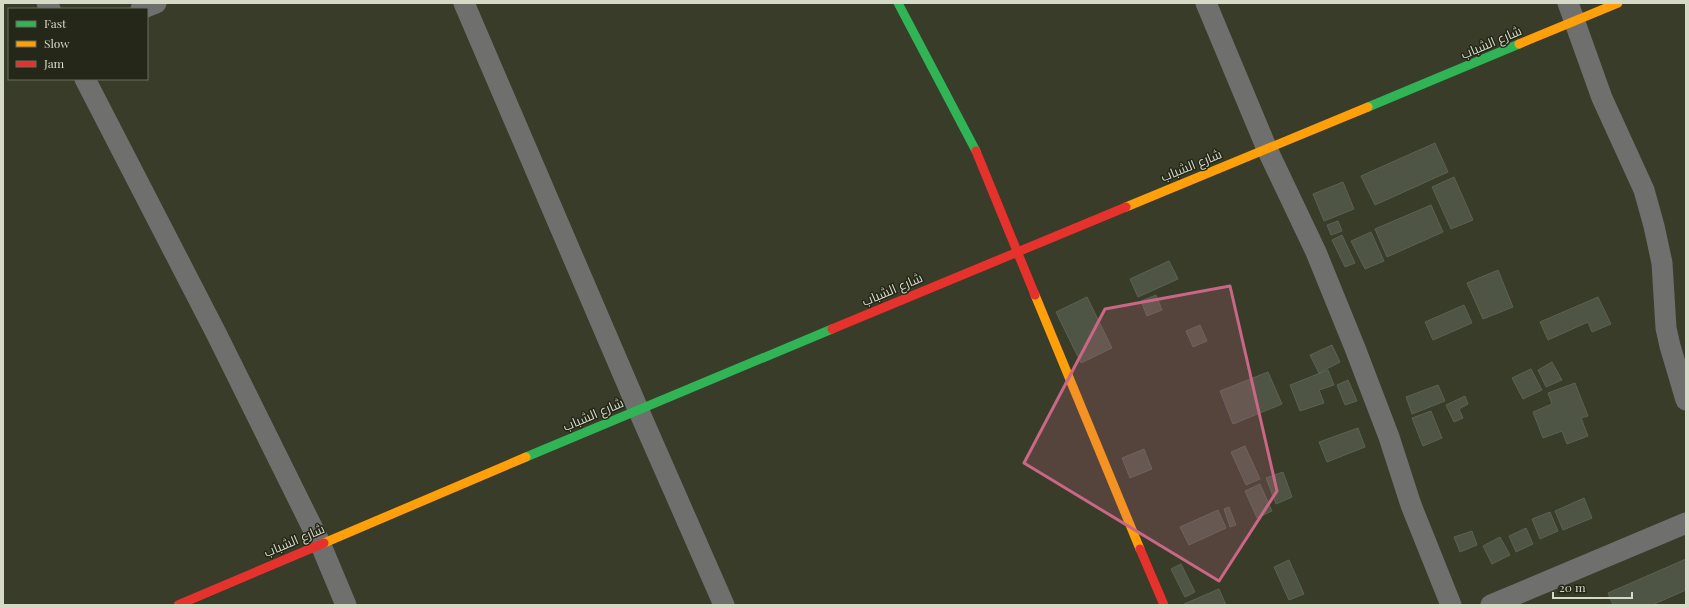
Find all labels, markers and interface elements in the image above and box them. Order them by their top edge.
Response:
legend [8,8,148,80]
text: Fast [44,15,67,31]
street label: شارع الشباب [1458,21,1524,63]
text: Slow [44,35,70,51]
text: Jam [43,55,65,71]
street label: شارع الشباب [1158,145,1224,185]
street label: شارع الشباب [859,268,925,310]
street label: شارع الشباب [560,393,626,435]
street label: شارع الشباب [261,519,327,561]
scale bar [1553,574,1632,600]
text: 20 m [1559,579,1586,595]

